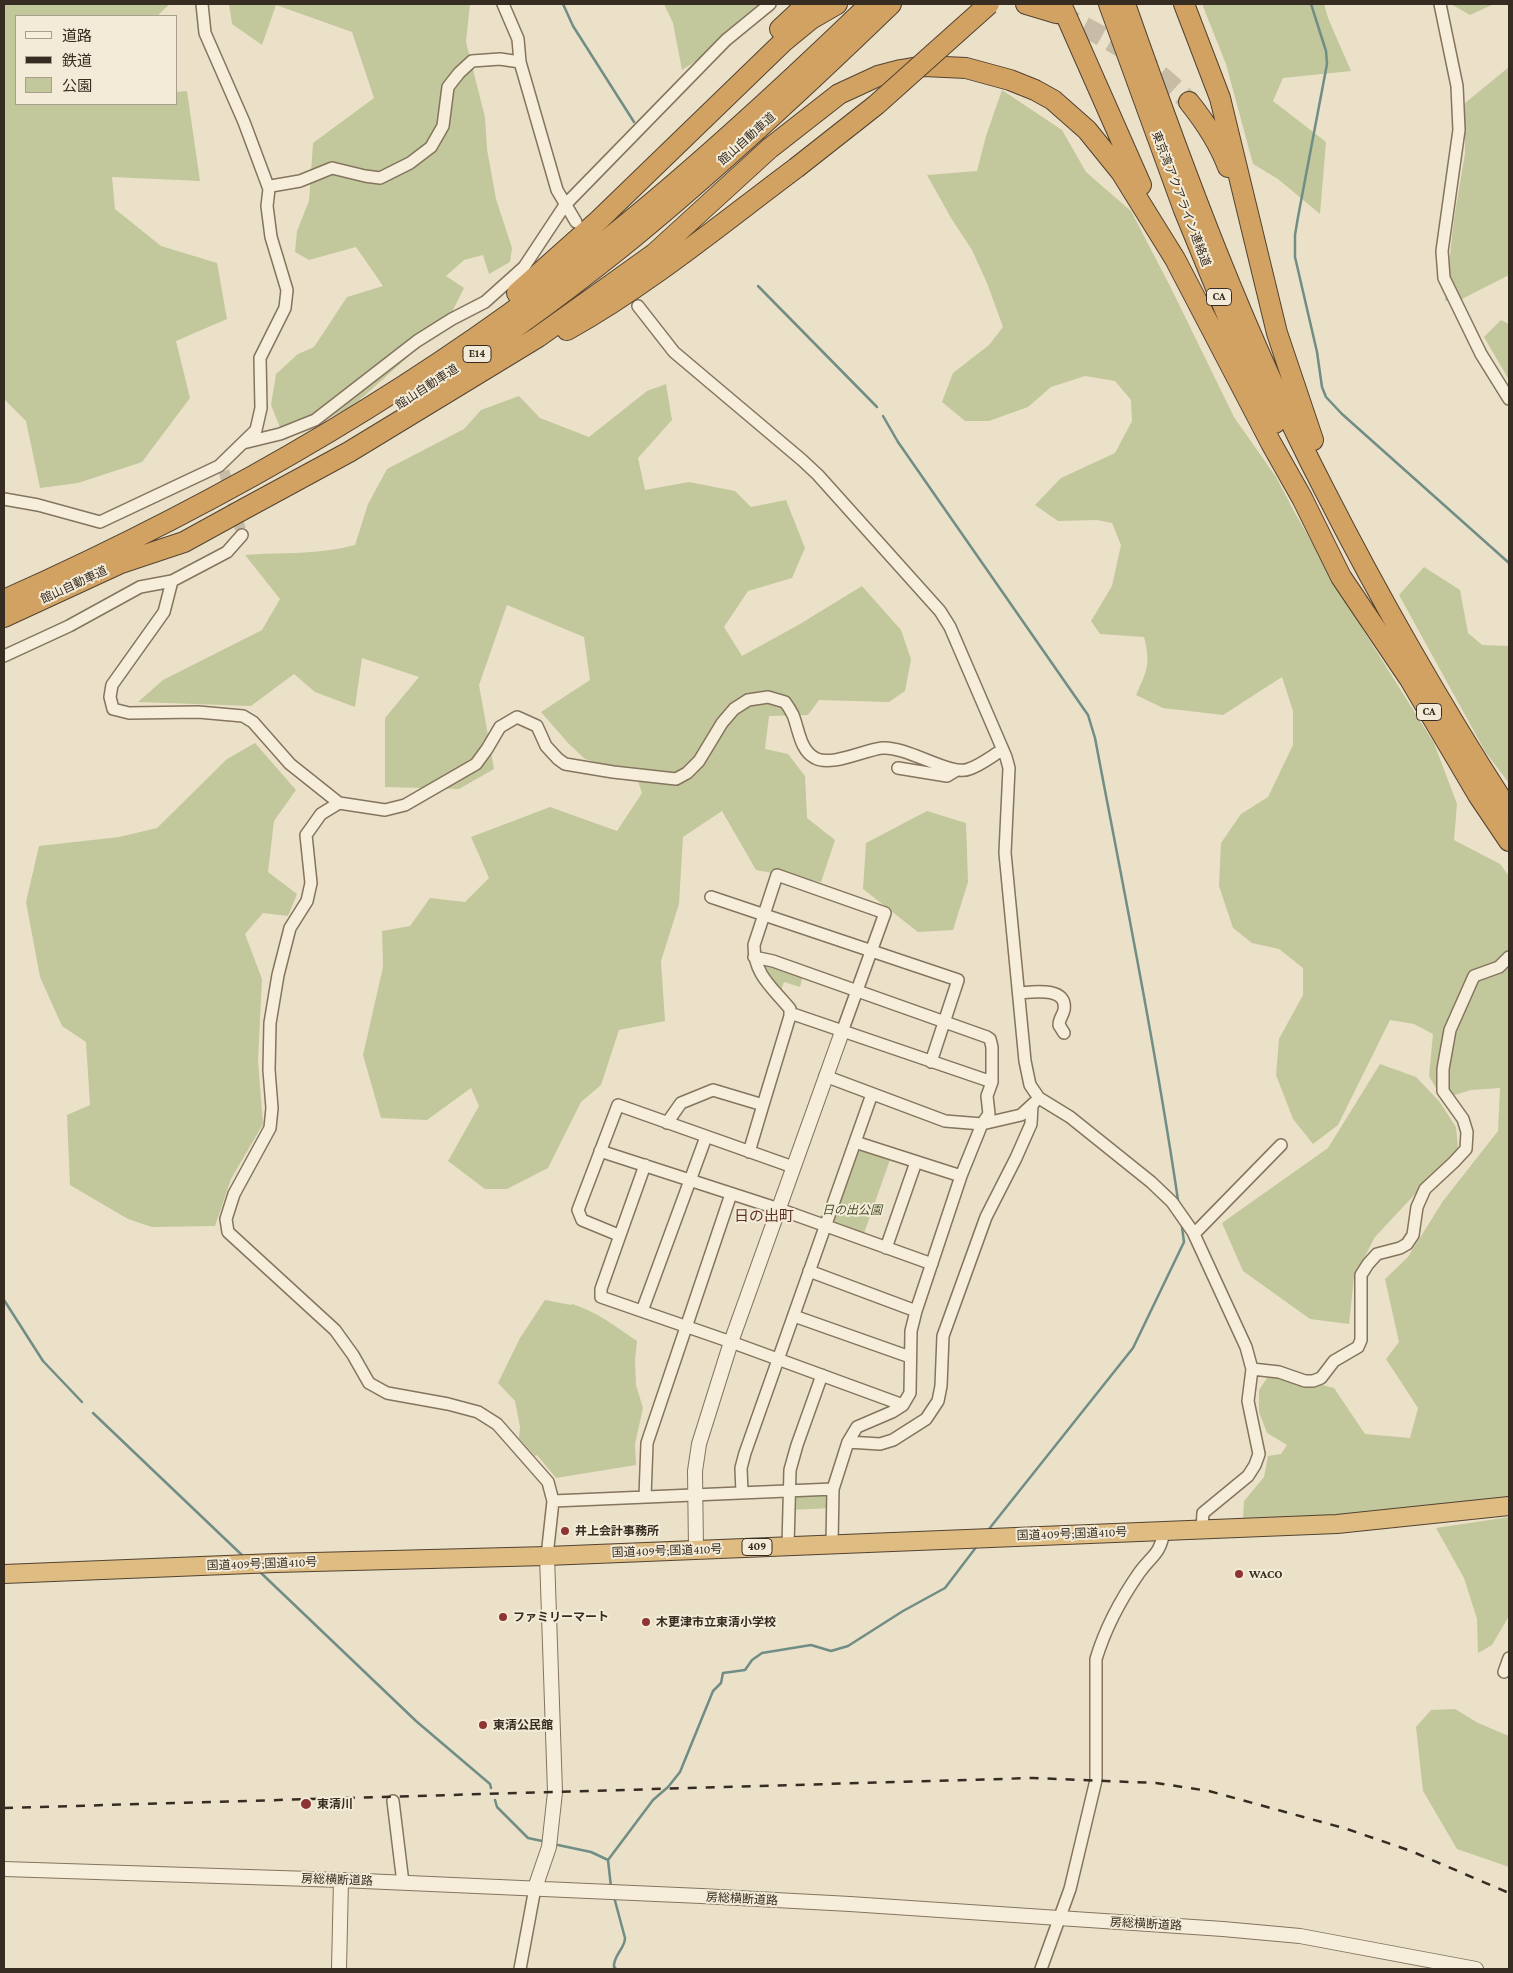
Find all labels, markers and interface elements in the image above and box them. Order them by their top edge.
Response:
legend [15,15,178,105]
text: 道路 [62,28,92,44]
text: 鉄道 [62,53,92,69]
text: 公園 [62,78,92,94]
street label: 館山自動車道 [715,110,779,168]
street label: 東京湾アクアライン連絡道 [1148,129,1214,269]
road number: CA [1206,288,1232,306]
road number: E14 [463,346,491,362]
street label: 館山自動車道 [393,361,461,413]
street label: 館山自動車道 [38,563,110,607]
road number: CA [1416,704,1442,720]
park label: 日の出公園 [822,1203,882,1217]
district label: 日の出町 [734,1207,794,1225]
place label: 井上会計事務所 [575,1524,659,1538]
marker: 井上会計事務所 [559,1525,571,1537]
street label: 国道409号;国道410号 [1016,1525,1128,1543]
road number: 409 [742,1538,772,1555]
street label: 国道409号;国道410号 [611,1542,723,1560]
street label: 国道409号;国道410号 [206,1555,318,1573]
place label: WACO [1249,1567,1282,1581]
marker: WACO [1233,1568,1245,1580]
place label: ファミリーマート [513,1610,609,1624]
marker: ファミリーマート [497,1611,509,1623]
place label: 木更津市立東清小学校 [656,1615,776,1629]
marker: 木更津市立東清小学校 [640,1616,652,1628]
place label: 東清公民館 [493,1718,553,1732]
marker: 東清公民館 [477,1719,489,1731]
marker: 東清川 [299,1797,313,1811]
place label: 東清川 [317,1797,353,1811]
street label: 房総横断道路 [301,1872,373,1888]
street label: 房総横断道路 [706,1890,778,1908]
street label: 房総横断道路 [1110,1915,1182,1933]

